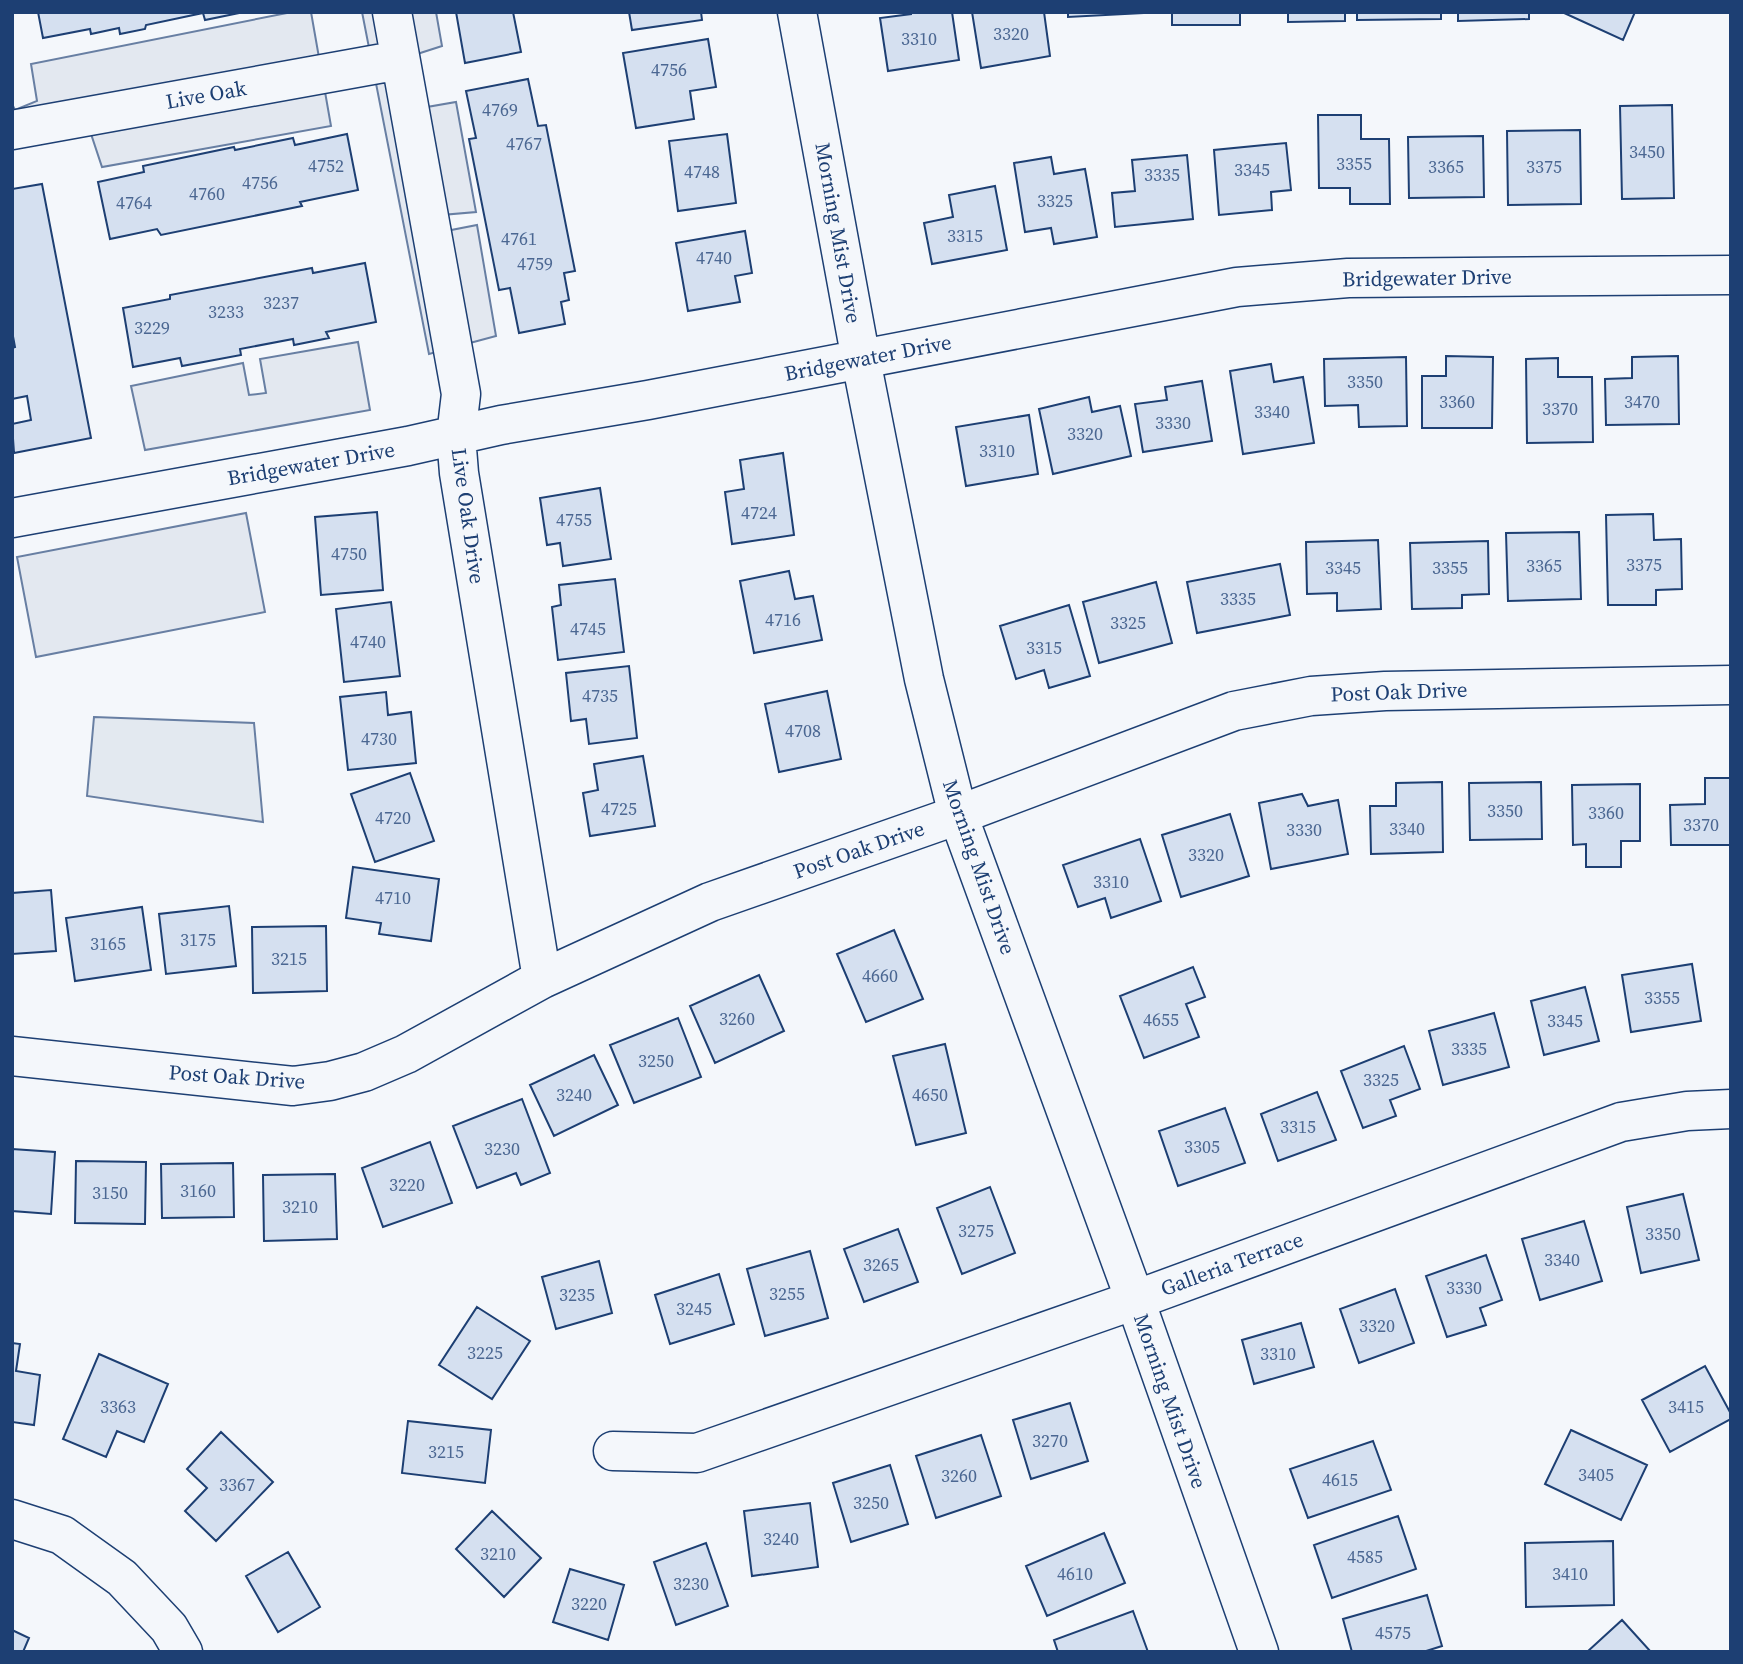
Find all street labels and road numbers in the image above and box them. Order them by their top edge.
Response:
street label: Live Oak [163,73,249,116]
street label: Morning Mist Drive [808,140,869,326]
street label: Bridgewater Drive [1342,262,1512,293]
street label: Bridgewater Drive [782,327,954,388]
street label: Bridgewater Drive [225,435,397,493]
street label: Live Oak Drive [445,446,492,586]
street label: Post Oak Drive [1330,675,1468,708]
street label: Morning Mist Drive [936,776,1023,958]
street label: Post Oak Drive [789,814,928,886]
street label: Post Oak Drive [168,1057,306,1096]
street label: Galleria Terrace [1157,1224,1307,1303]
street label: Morning Mist Drive [1127,1310,1214,1492]

